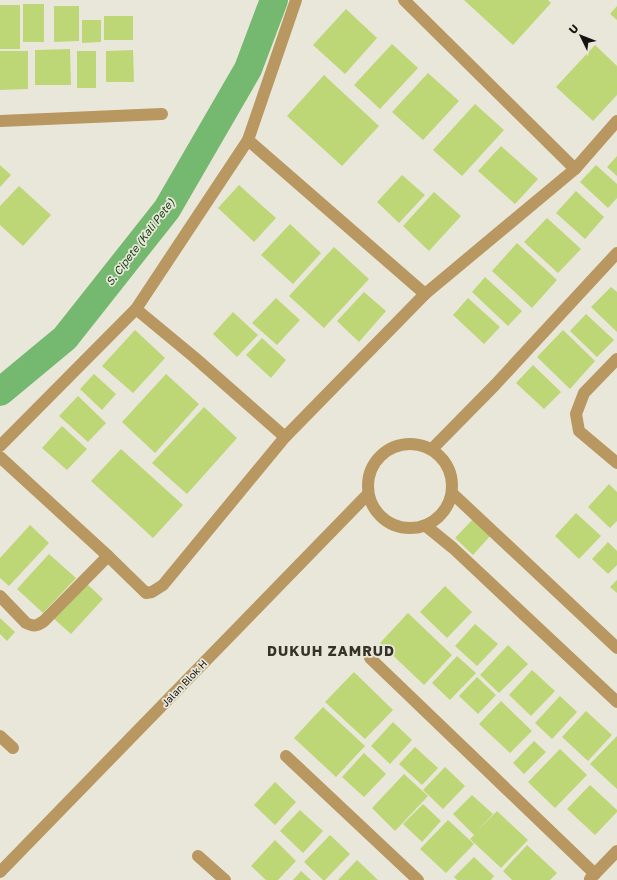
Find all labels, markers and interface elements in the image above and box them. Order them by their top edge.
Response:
north arrow [561,16,601,56]
text: U [566,21,581,36]
water label: S. Cipete (Kali Pete) [103,195,178,288]
district label: DUKUH ZAMRUD [267,642,395,659]
street label: Jalan Blok H [159,657,209,709]

